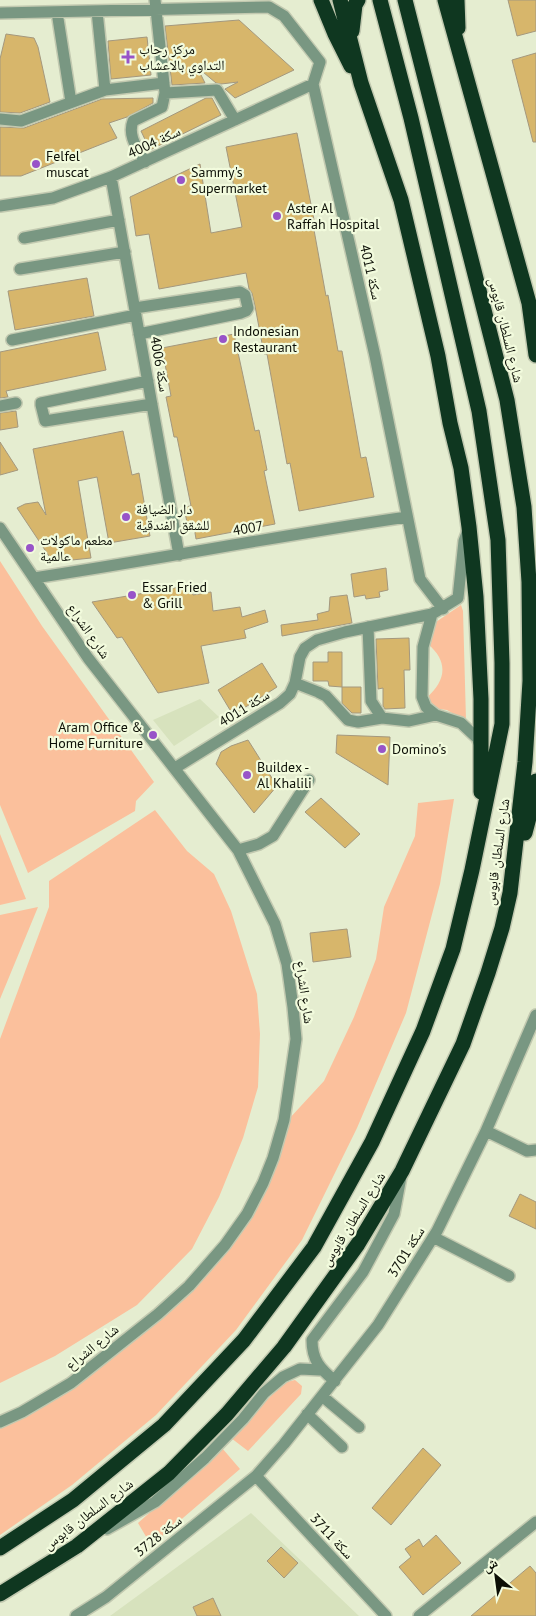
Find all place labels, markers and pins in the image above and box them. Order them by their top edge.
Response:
place label: مركز رحاب التداوي بالاعشاب [139,40,225,77]
marker: مركز رحاب التداوي بالاعشاب [121,50,135,64]
place label: Felfel muscat [46,147,89,181]
marker: Felfel muscat [30,158,42,170]
place label: Sammy's Supermarket [191,163,267,197]
marker: Sammy's Supermarket [175,174,187,186]
place label: Aster Al Raffah Hospital [287,199,379,233]
marker: Aster Al Raffah Hospital [271,210,283,222]
place label: Indonesian Restaurant [233,322,299,356]
marker: Indonesian Restaurant [217,333,229,345]
place label: دار الضيافة للشقق الفندقية [136,500,210,535]
marker: دار الضيافة للشقق الفندقية [120,511,132,523]
place label: مطعم ماكولات عالمية [40,531,112,565]
marker: مطعم ماكولات عالمية [24,542,36,554]
place label: Essar Fried & Grill [142,578,207,612]
marker: Essar Fried & Grill [126,589,138,601]
place label: Aram Office & Home Furniture [49,718,143,752]
marker: Aram Office & Home Furniture [147,729,159,741]
place label: Domino's [392,740,446,758]
marker: Domino's [376,743,388,755]
place label: Buildex - Al Khalili [257,758,312,792]
marker: Buildex - Al Khalili [241,769,253,781]

